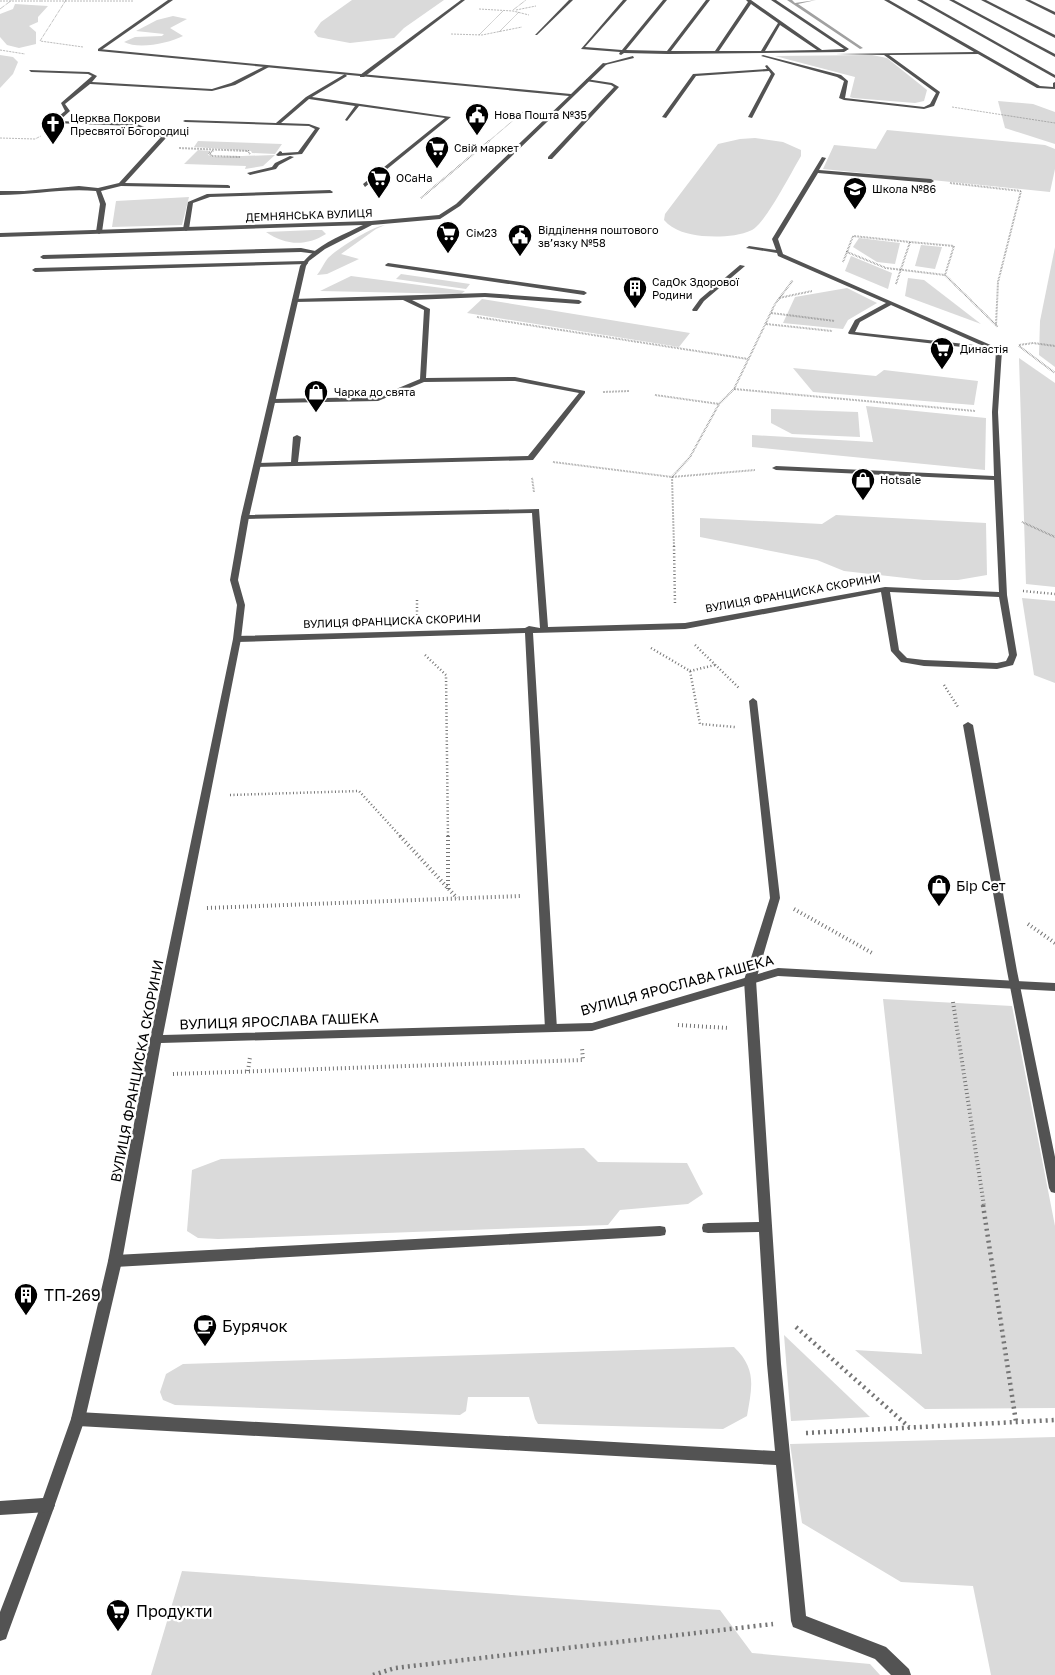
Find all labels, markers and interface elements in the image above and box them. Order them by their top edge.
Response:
public building icon: Нова Пошта №35 [464,102,490,136]
place label: Нова Пошта №35 [494,108,587,121]
church icon: Церква Покрови Пресвятої Богородиці [40,111,66,145]
place label: Церква Покрови Пресвятої Богородиці [70,111,189,137]
supermarket icon: Свій маркет [424,135,450,169]
place label: Свій маркет [454,141,519,154]
supermarket icon: ОСаНа [366,165,392,199]
place label: ОСаНа [396,171,432,184]
school or university icon: Школа №86 [842,176,868,210]
place label: Школа №86 [872,182,936,195]
street label: ДЕМНЯНСЬКА ВУЛИЦЯ [245,206,373,223]
supermarket icon: Сім23 [435,220,461,254]
public building icon: Відділення поштового зв’язку №58 [507,223,533,257]
place label: Відділення поштового зв’язку №58 [538,223,659,249]
place label: Сім23 [466,226,497,239]
building icon: СадОк Здорової Родини [622,275,648,309]
place label: СадОк Здорової Родини [652,275,740,301]
supermarket icon: Династія [929,336,955,370]
place label: Династія [960,342,1008,355]
shop icon: Чарка до свята [303,379,329,413]
place label: Чарка до свята [334,385,415,398]
shop icon: Hotsale [850,467,876,501]
place label: Hotsale [880,473,921,486]
street label: ВУЛИЦЯ ФРАНЦИСКА СКОРИНИ [704,571,882,614]
street label: ВУЛИЦЯ ФРАНЦИСКА СКОРИНИ [303,611,481,630]
shop icon: Бір Сет [926,873,952,907]
place label: Бір Сет [956,877,1006,894]
street label: ВУЛИЦЯ ЯРОСЛАВА ГАШЕКА [578,950,776,1019]
street label: ВУЛИЦЯ ФРАНЦИСКА СКОРИНИ [107,958,166,1184]
street label: ВУЛИЦЯ ЯРОСЛАВА ГАШЕКА [179,1009,380,1032]
building icon: ТП-269 [13,1282,39,1316]
place label: ТП-269 [44,1285,101,1305]
cafe icon: Бурячок [192,1313,218,1347]
place label: Бурячок [222,1316,288,1336]
supermarket icon: Продукти [105,1598,131,1632]
place label: Продукти [136,1601,213,1621]

